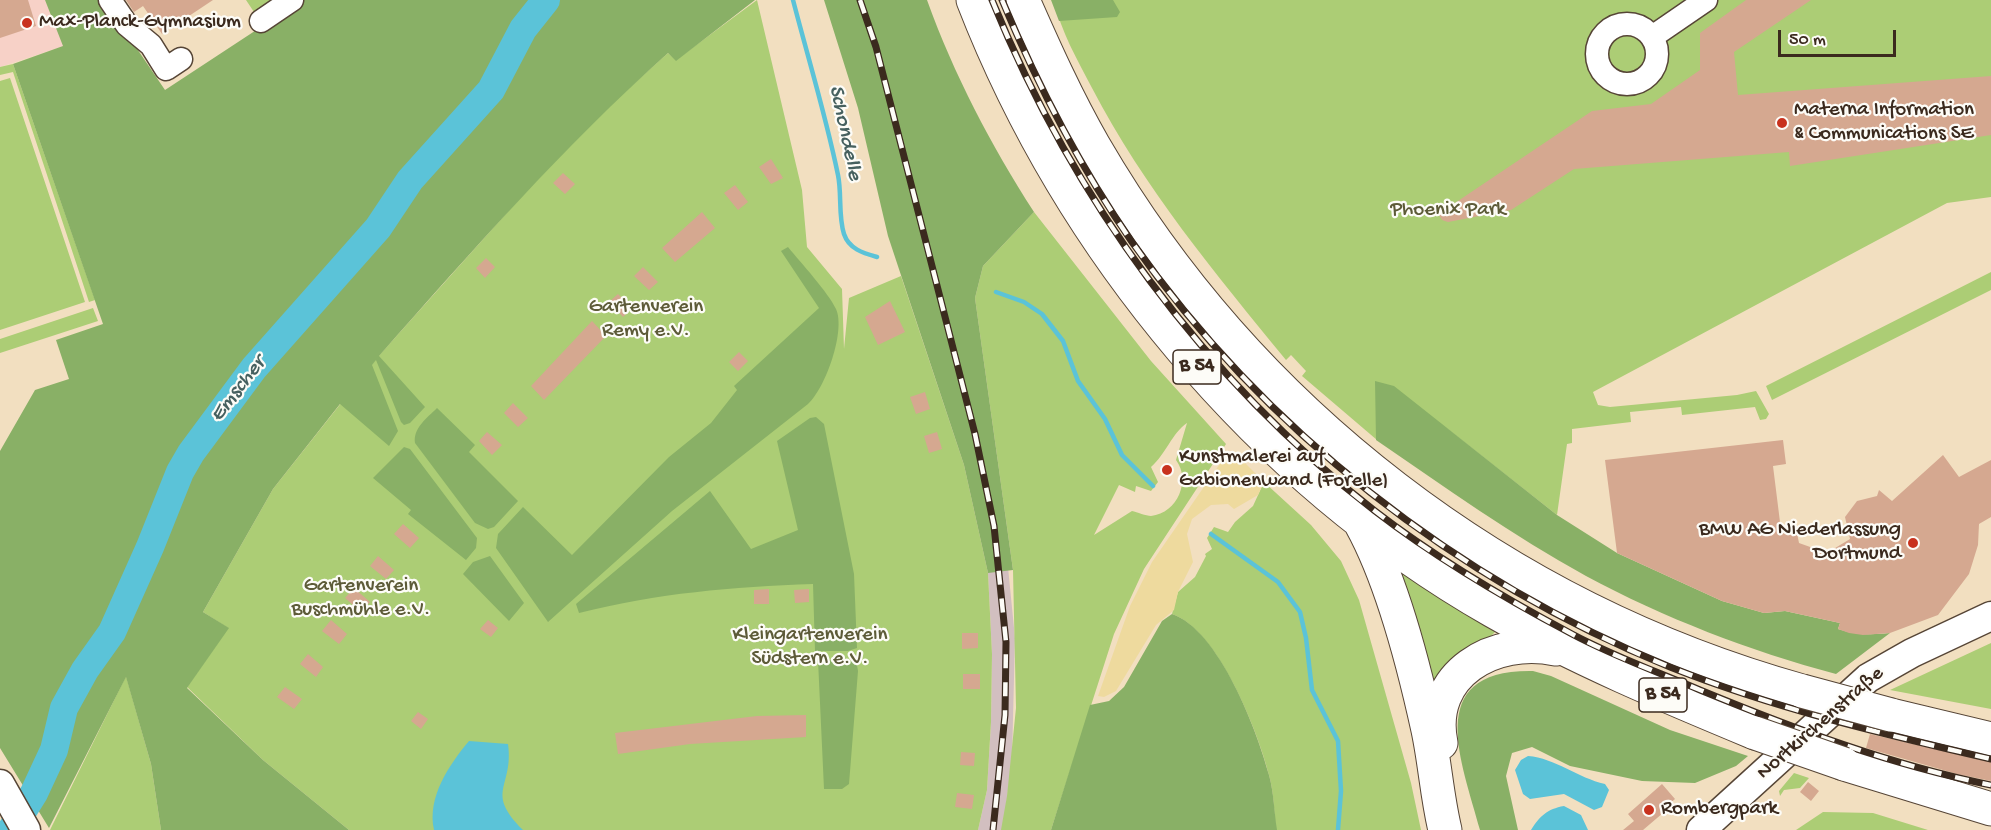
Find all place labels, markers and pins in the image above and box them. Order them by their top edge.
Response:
place label: Max-Planck-Gymnasium [39,10,241,36]
marker: Max-Planck-Gymnasium [20,16,34,30]
place label: Materna Information & Communications SE [1794,98,1974,148]
marker: Materna Information & Communications SE [1775,116,1789,130]
place label: Kunstmalerei auf Gabionenwand (Forelle) [1179,445,1388,495]
marker: Kunstmalerei auf Gabionenwand (Forelle) [1160,463,1174,477]
place label: BMW AG Niederlassung Dortmund [1699,518,1901,568]
marker: BMW AG Niederlassung Dortmund [1906,536,1920,550]
place label: Rombergpark [1661,797,1778,823]
marker: Rombergpark [1642,803,1656,817]

